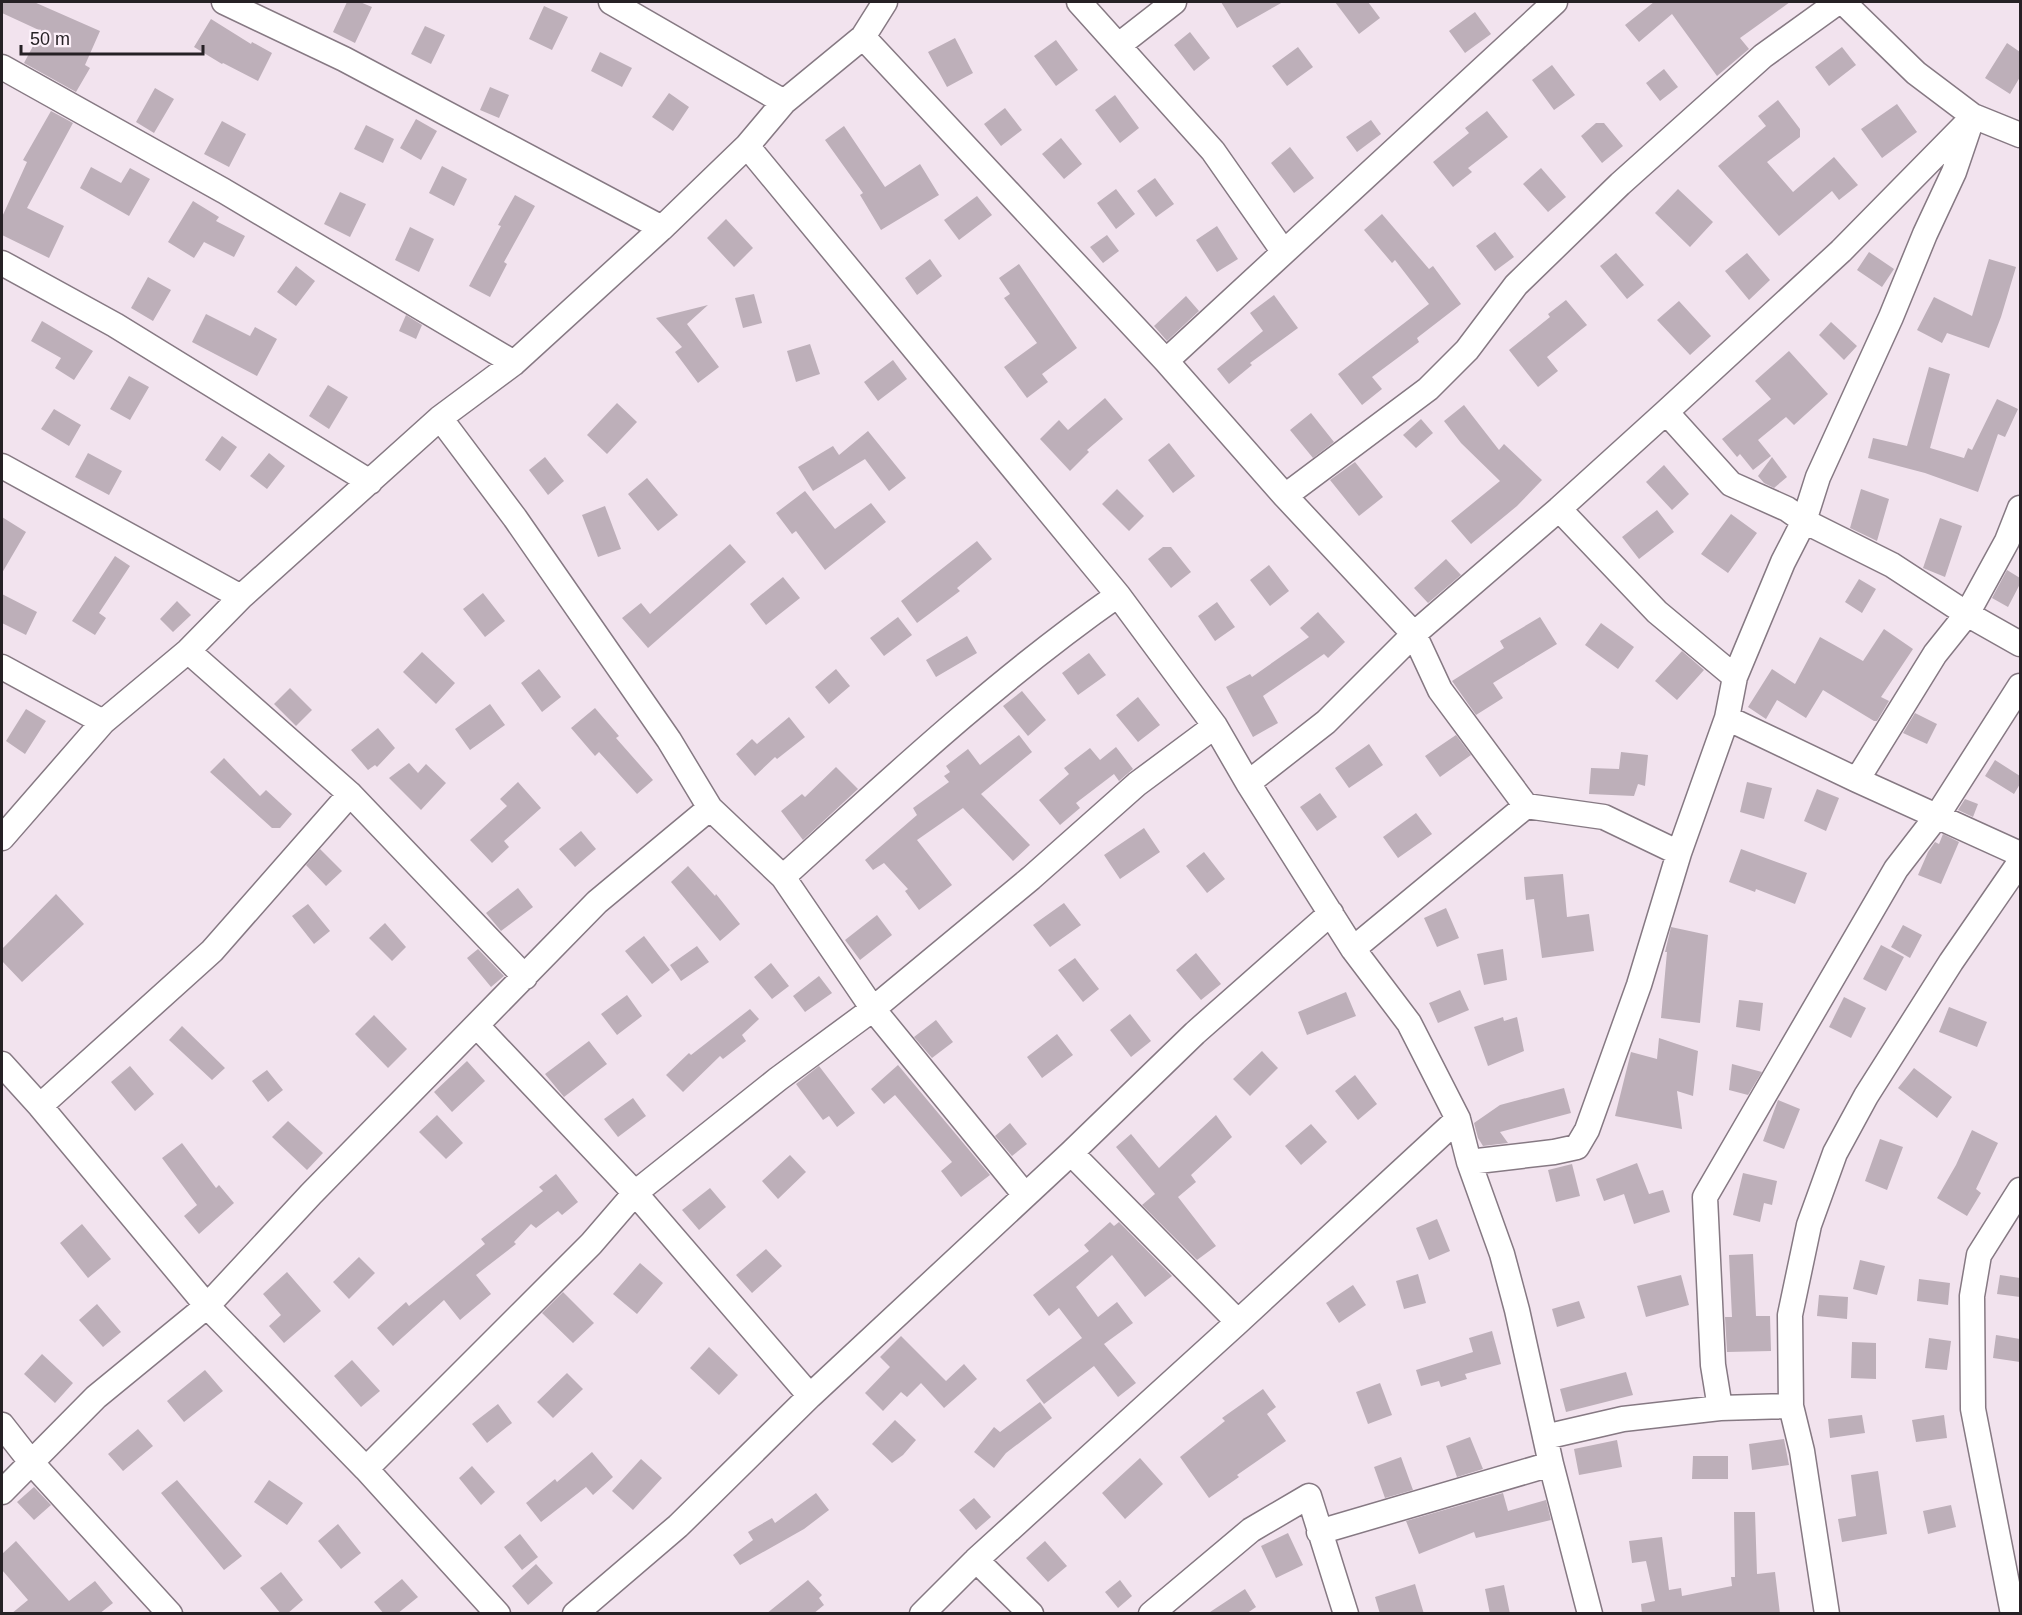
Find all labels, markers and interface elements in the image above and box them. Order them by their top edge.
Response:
scale bar [21,18,202,56]
text: 50 m [30,29,70,49]

